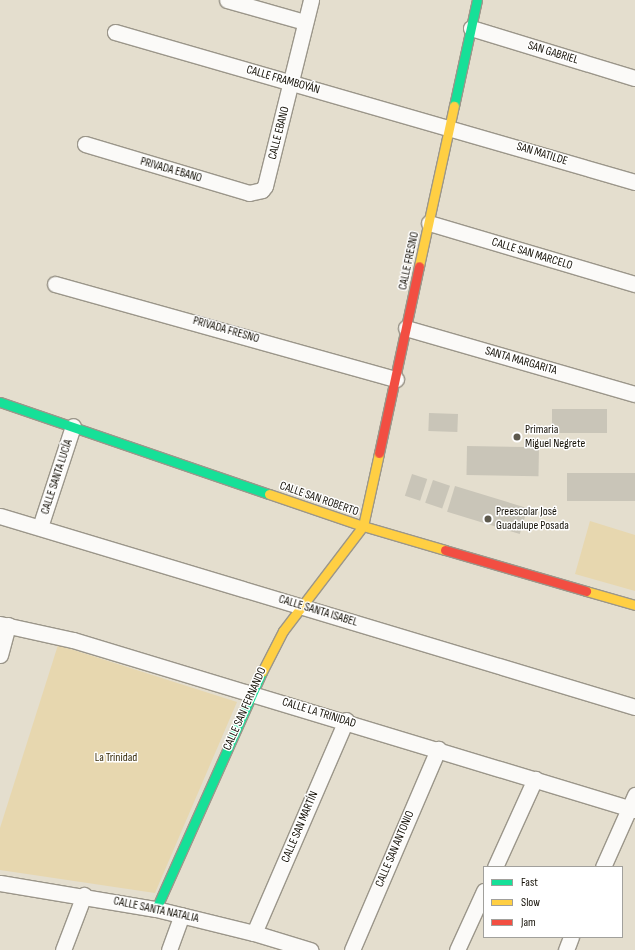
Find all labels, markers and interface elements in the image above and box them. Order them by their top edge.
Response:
street label: SAN GABRIEL [526,38,580,68]
street label: CALLE FRAMBOYÁN [245,63,321,97]
street label: CALLE EBANO [265,105,293,161]
street label: SAN MATILDE [515,139,569,169]
street label: PRIVADA EBANO [139,154,203,186]
street label: CALLE FRESNO [396,231,422,291]
street label: CALLE SAN MARCELO [490,235,574,273]
street label: PRIVADA FRESNO [191,314,261,346]
street label: SANTA MARGARITA [483,344,559,378]
place label: Primaria Miguel Negrete [525,423,585,451]
marker: Primaria Miguel Negrete [512,432,522,442]
street label: CALLE SANTA LUCÍA [38,438,76,516]
street label: CALLE SAN ROBERTO [278,479,360,519]
place label: Preescolar José Guadalupe Posada [496,505,569,533]
marker: Preescolar José Guadalupe Posada [483,514,493,524]
street label: CALLE SANTA ISABEL [277,592,359,630]
street label: CALLE SAN FERNANDO [220,665,270,753]
street label: CALLE LA TRINIDAD [280,695,358,731]
park label: La Trinidad [95,751,137,765]
street label: CALLE SAN MARTÍN [279,789,321,865]
street label: CALLE SAN ANTONIO [372,809,418,889]
legend [483,866,623,938]
text: Fast [521,875,538,890]
street label: CALLE SANTA NATALIA [112,894,200,926]
text: Slow [521,895,540,910]
text: Jam [521,915,536,930]

